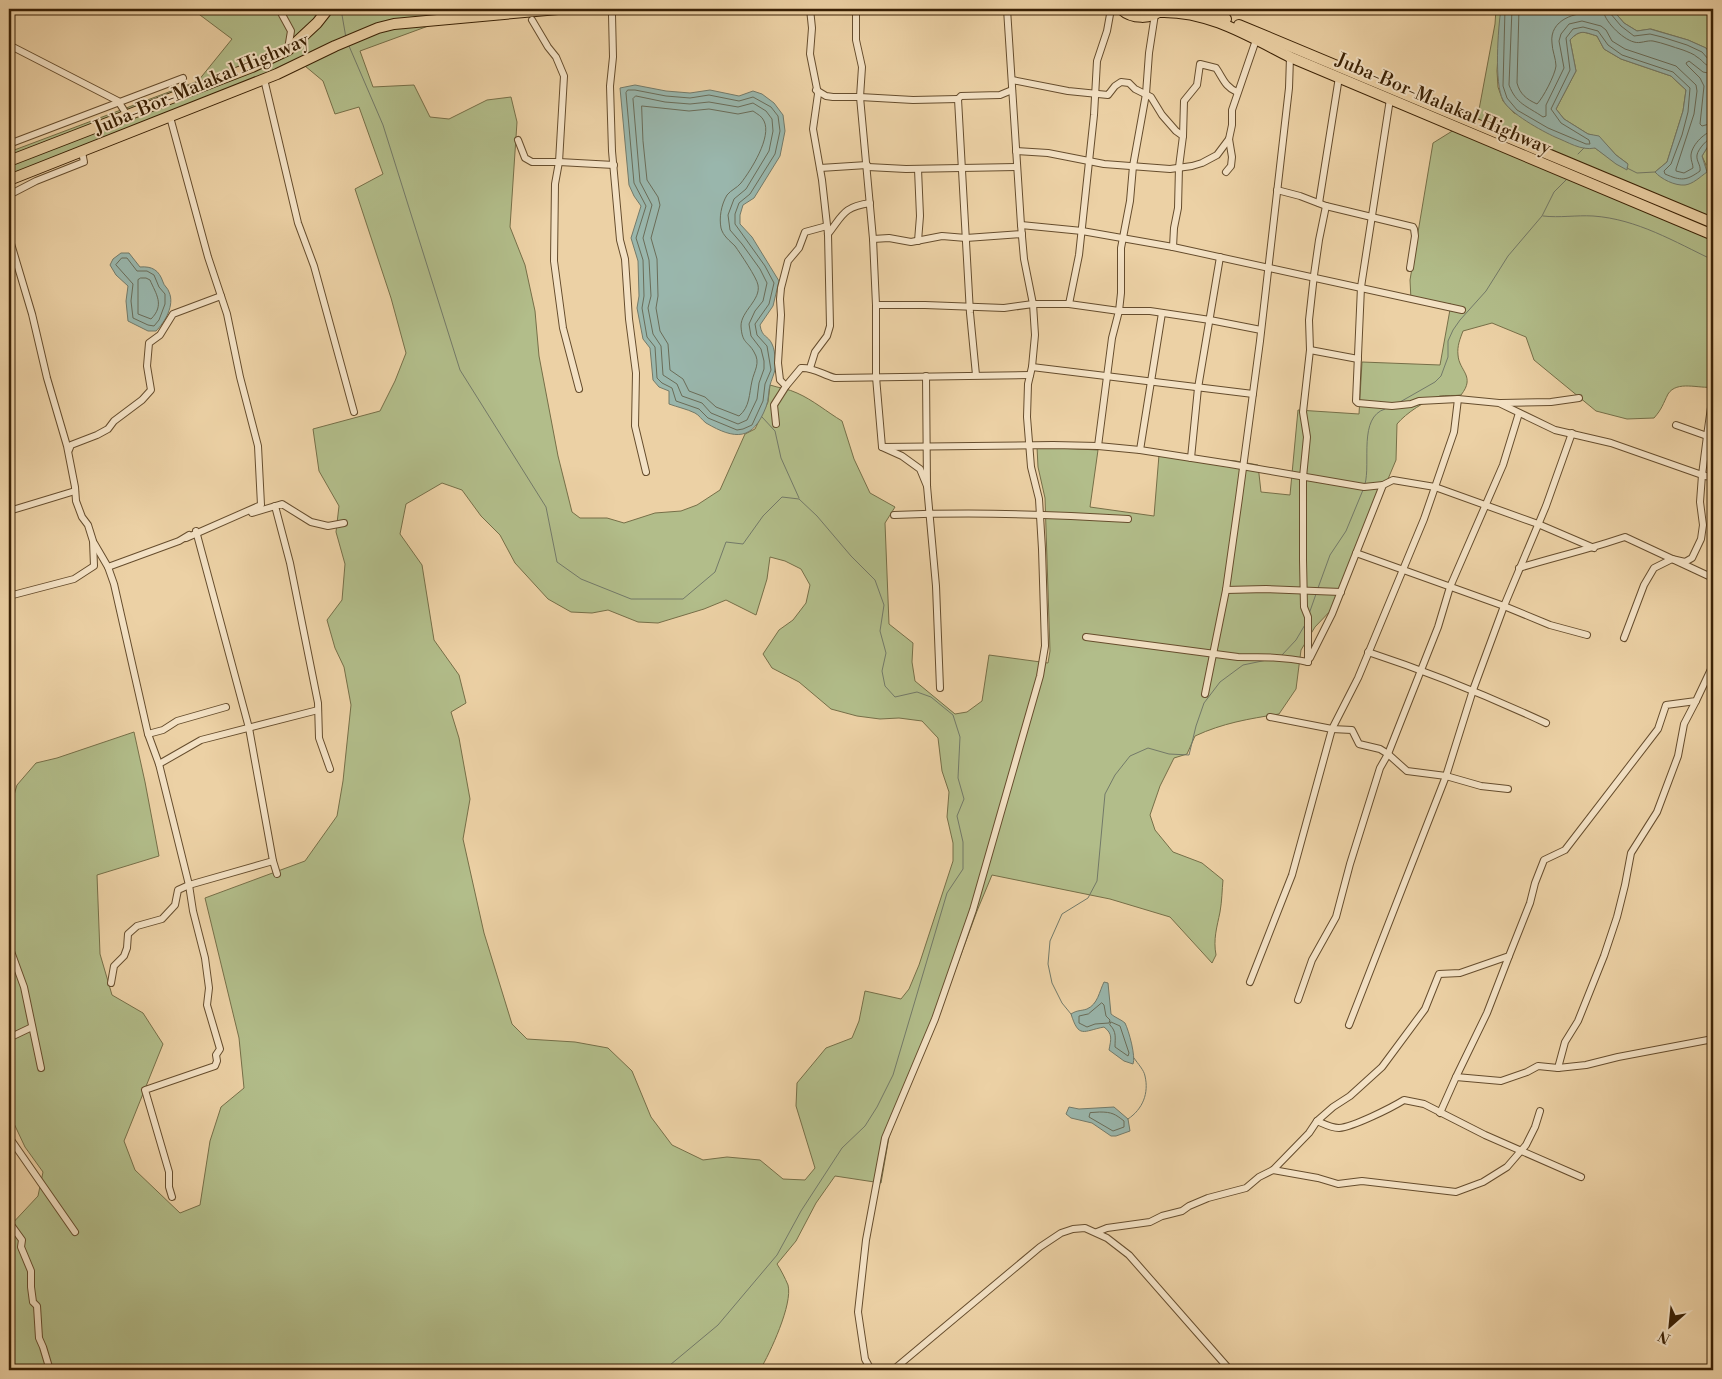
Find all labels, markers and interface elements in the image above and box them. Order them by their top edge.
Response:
street label: Juba-Bor-Malakal Highway [89,27,313,141]
street label: Juba-Bor-Malakal Highway [1332,47,1555,160]
north arrow [1644,1302,1694,1352]
text: N [1656,1326,1674,1347]

